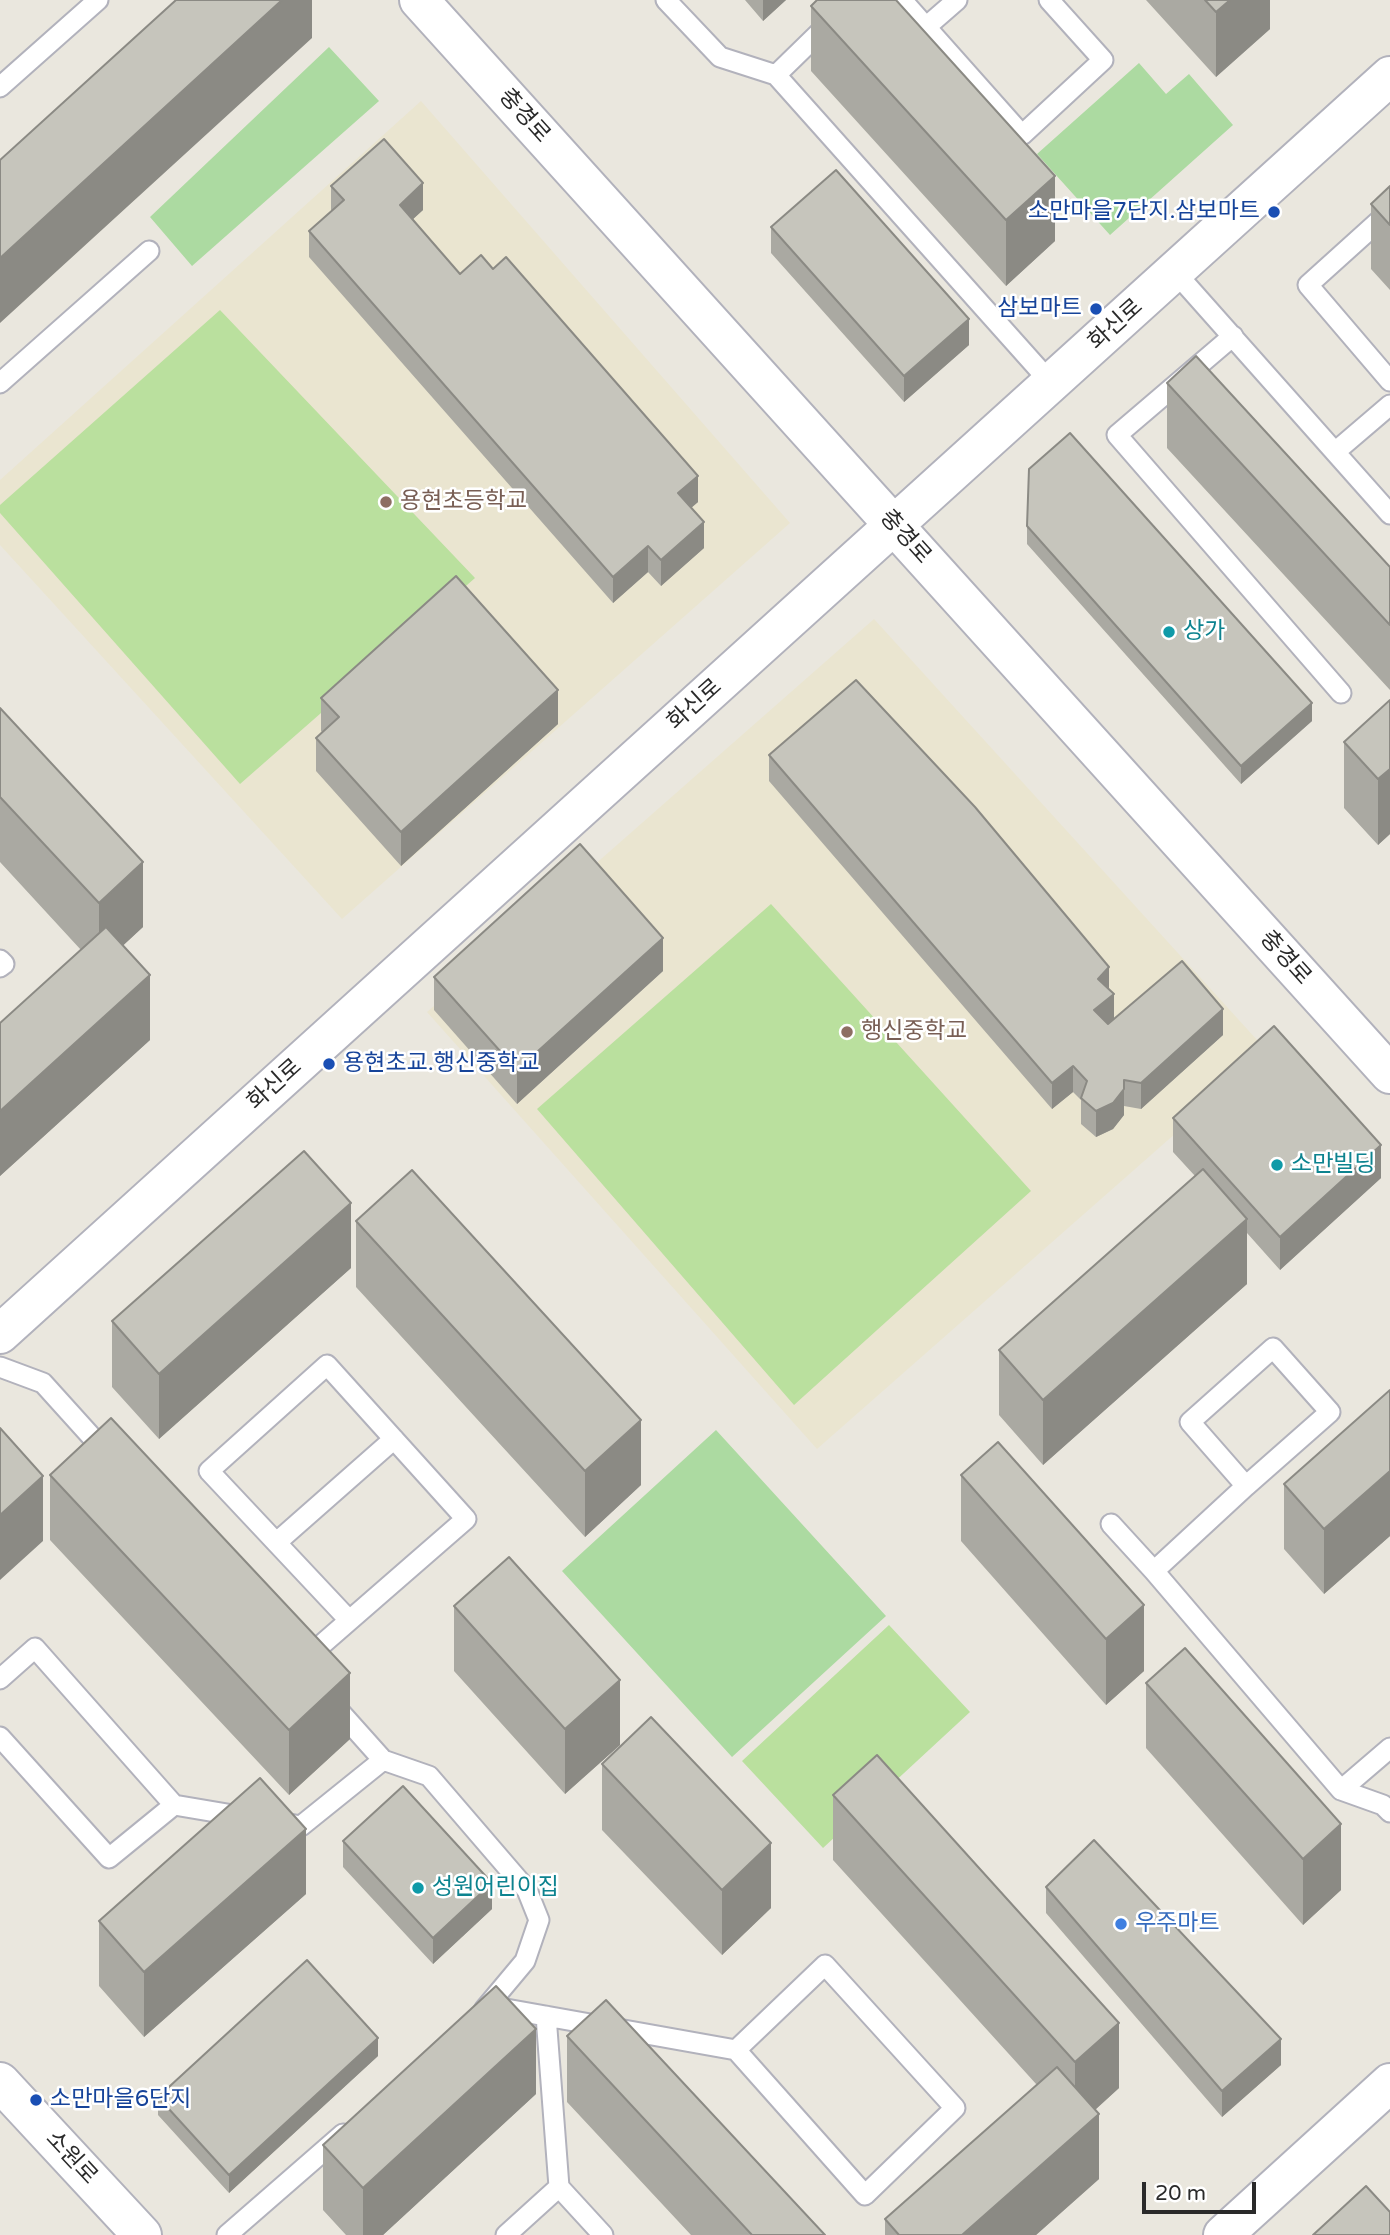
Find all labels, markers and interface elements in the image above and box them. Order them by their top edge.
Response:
street label: 충경로 [493,83,555,149]
place label: 소만마을7단지.삼보마트 [1028,198,1260,226]
marker: 소만마을7단지.삼보마트 [1266,204,1282,220]
street label: 화신로 [1083,294,1149,356]
place label: 삼보마트 [997,295,1082,323]
marker: 삼보마트 [1088,301,1104,317]
place label: 용현초등학교 [400,488,527,516]
marker: 용현초등학교 [378,494,394,510]
street label: 충경로 [874,504,936,570]
place label: 상가 [1183,618,1225,646]
marker: 상가 [1161,624,1177,640]
street label: 화신로 [662,674,728,736]
street label: 충경로 [1254,925,1316,991]
place label: 행신중학교 [861,1018,967,1046]
marker: 행신중학교 [839,1024,855,1040]
place label: 용현초교.행신중학교 [343,1050,539,1078]
street label: 화신로 [242,1054,308,1116]
marker: 용현초교.행신중학교 [321,1056,337,1072]
place label: 소만빌딩 [1291,1151,1376,1179]
marker: 소만빌딩 [1269,1157,1285,1173]
place label: 성원어린이집 [432,1874,559,1902]
marker: 성원어린이집 [410,1880,426,1896]
place label: 우주마트 [1135,1910,1220,1938]
marker: 우주마트 [1113,1916,1129,1932]
place label: 소만마을6단지 [50,2086,191,2114]
marker: 소만마을6단지 [28,2092,44,2108]
street label: 소원로 [39,2125,103,2191]
scale bar [1145,2168,1259,2212]
text: 20 m [1155,2181,1206,2206]

